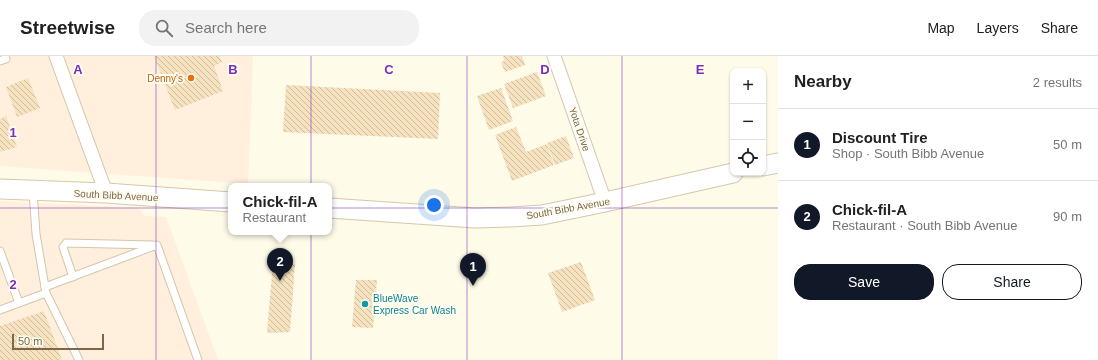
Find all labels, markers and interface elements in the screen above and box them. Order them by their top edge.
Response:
search box [139,10,419,46]
text: Streetwise [20,17,115,38]
icon: search [153,17,175,39]
text: Search here [185,19,267,36]
text: Map [927,20,955,36]
text: Layers [977,20,1019,36]
text: Share [1041,20,1078,36]
text: A [73,62,83,77]
text: B [228,62,238,77]
text: C [384,62,394,77]
text: D [540,62,550,77]
text: E [696,62,705,77]
map controls [730,68,766,176]
button: + [730,68,766,104]
text: Nearby [794,72,852,91]
place label: Denny's [147,73,183,84]
marker: Denny's [186,73,196,83]
text: 2 results [1033,75,1082,90]
button: − [730,104,766,140]
street label: Yota Drive [567,106,592,153]
text: 1 [9,125,17,140]
text: Discount Tire [832,129,928,146]
text: 1 [803,137,811,152]
text: 50 m [1053,137,1082,152]
button: locate [730,140,766,176]
text: Shop · South Bibb Avenue [832,146,984,161]
popup [228,183,332,235]
street label: South Bibb Avenue [73,188,159,203]
text: Chick-fil-A [243,193,318,210]
your location [424,195,444,215]
street label: South Bibb Avenue [525,196,611,221]
text: Chick-fil-A [832,201,907,218]
text: 2 [803,209,811,224]
text: 90 m [1053,209,1082,224]
text: Restaurant [243,210,306,225]
text: Restaurant · South Bibb Avenue [832,218,1018,233]
pin: 2 [267,248,293,281]
pin: 1 [460,253,486,286]
button: Save [794,264,934,300]
button: Share [942,264,1082,300]
text: 2 [9,277,17,292]
place label: BlueWave Express Car Wash [373,293,456,316]
marker: BlueWave Express Car Wash [360,299,370,309]
scale bar [12,332,104,351]
text: 50 m [18,335,42,347]

